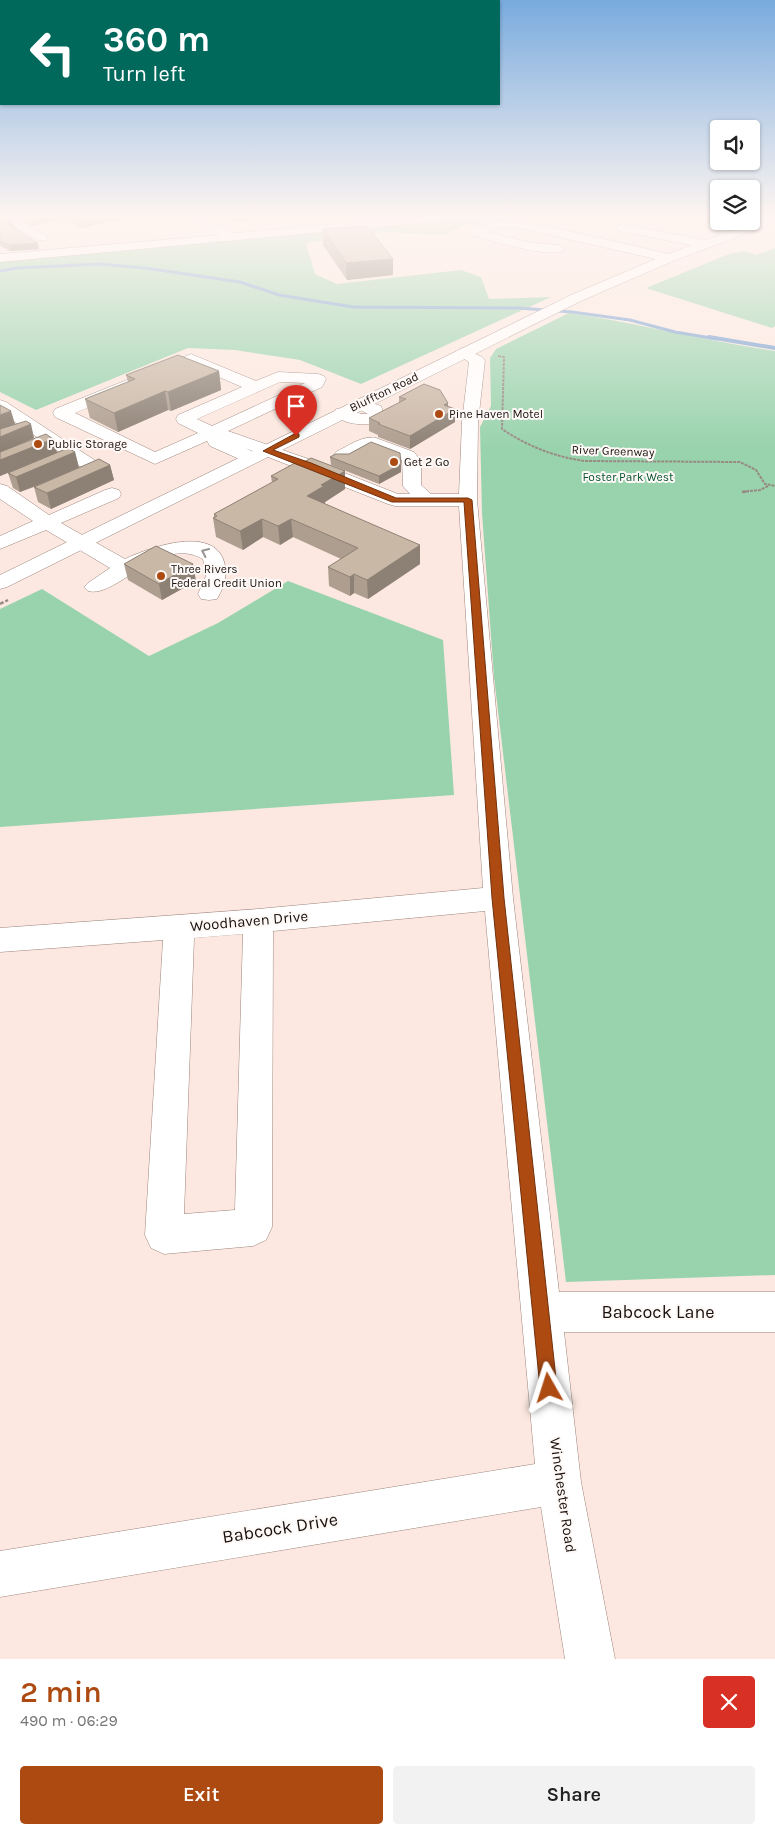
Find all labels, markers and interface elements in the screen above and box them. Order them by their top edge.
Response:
text: 360 m [103,19,210,60]
icon: left [20,20,85,85]
text: Turn left [103,61,186,87]
map controls [710,120,760,230]
button: sound [710,120,760,170]
button: layers [710,180,760,230]
street label: Bluffton Road [347,369,421,415]
pin [275,385,317,436]
icon: arrive [282,392,310,420]
place label: Pine Haven Motel [449,407,543,421]
marker: Pine Haven Motel [433,408,445,420]
place label: Public Storage [48,437,127,451]
marker: Public Storage [32,438,44,450]
street label: River Greenway [571,443,655,459]
place label: Get 2 Go [404,455,449,469]
marker: Get 2 Go [388,456,400,468]
park label: Foster Park West [582,470,674,484]
one-way arrow [202,548,211,558]
place label: Three Rivers Federal Credit Union [171,562,282,590]
marker: Three Rivers Federal Credit Union [155,570,167,582]
street label: Woodhaven Drive [189,907,309,935]
street label: Babcock Lane [601,1301,715,1323]
position arrow [522,1361,574,1413]
street label: Winchester Road [546,1436,580,1554]
street label: Babcock Drive [221,1508,339,1548]
text: 2 min [20,1674,102,1710]
button: close [703,1676,755,1728]
text: 490 m · 06:29 [20,1711,118,1730]
button: Exit [20,1766,383,1824]
button: Share [393,1766,755,1824]

